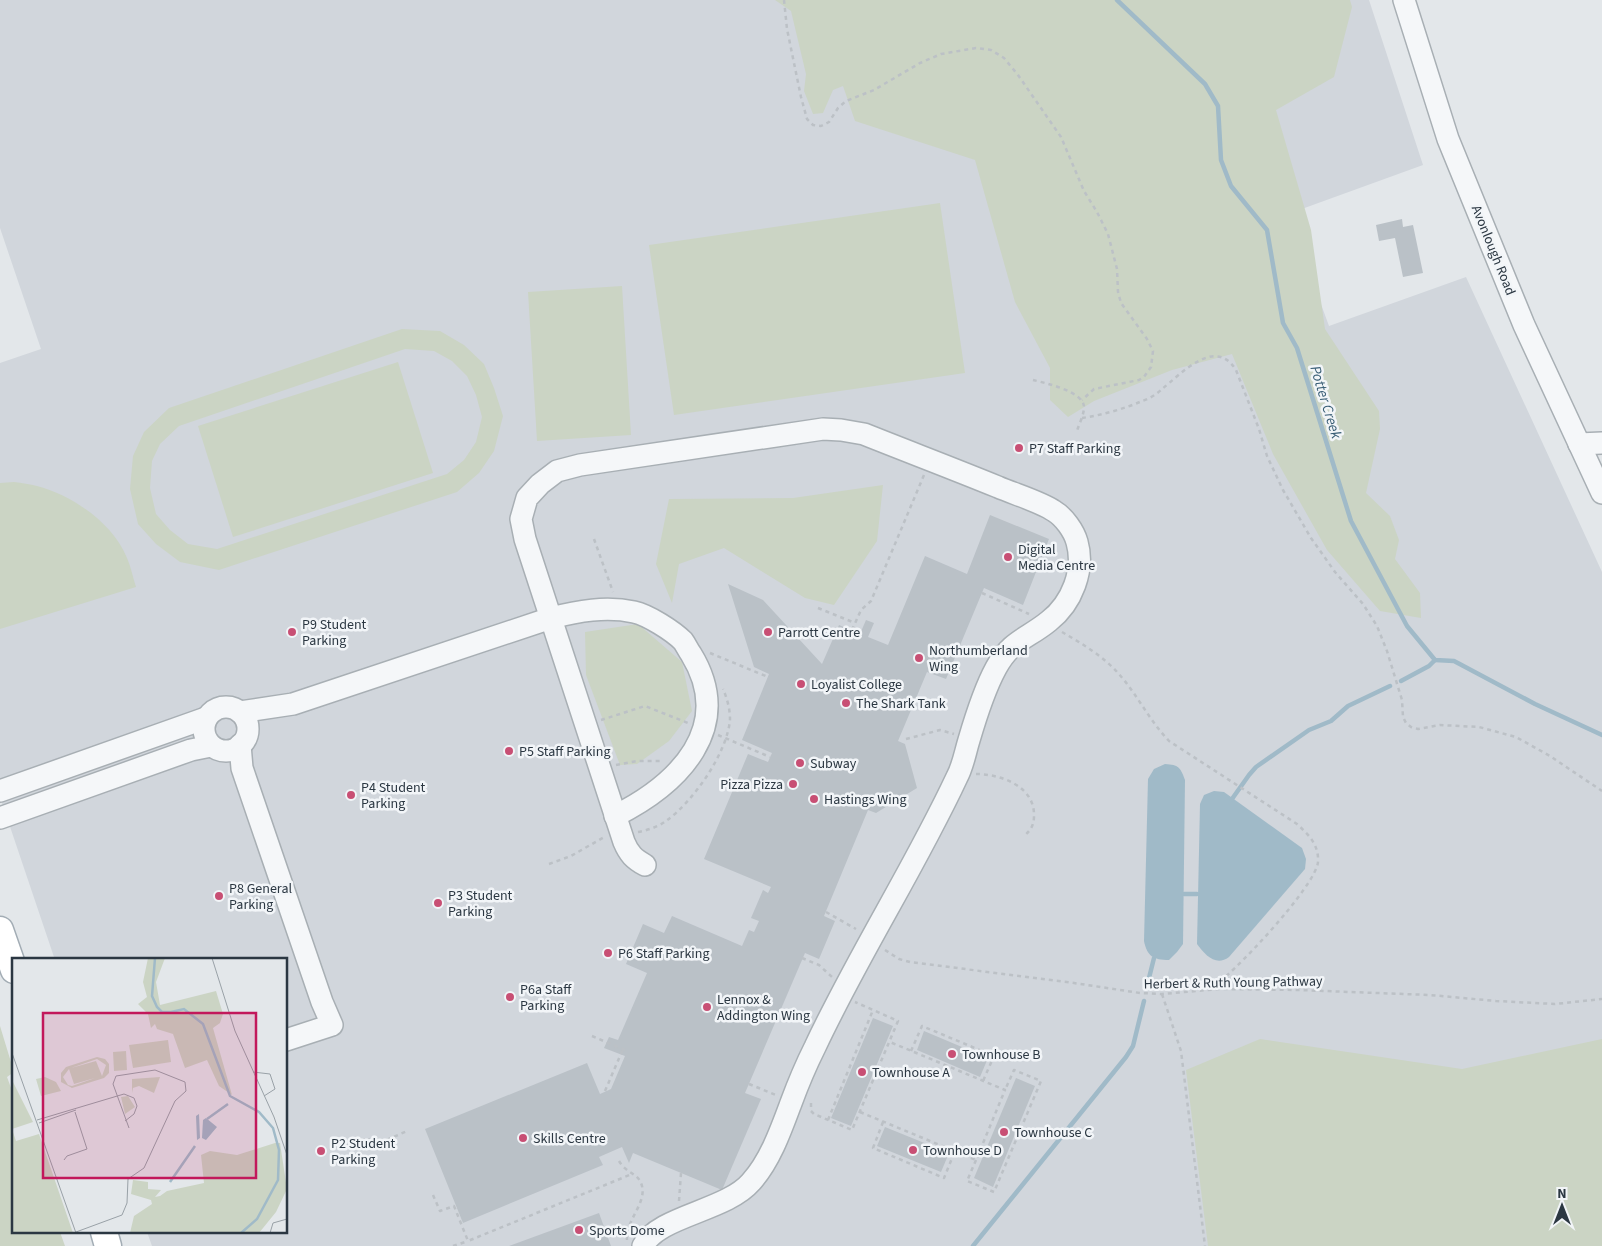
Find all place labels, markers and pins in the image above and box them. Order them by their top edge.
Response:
place label: P7 Staff Parking [1029,439,1121,459]
marker: P7 Staff Parking [1013,442,1025,454]
place label: Digital Media Centre [1018,540,1095,576]
marker: Digital Media Centre [1002,551,1014,563]
place label: P9 Student Parking [302,615,367,651]
place label: Parrott Centre [778,623,860,643]
marker: P9 Student Parking [286,626,298,638]
marker: Parrott Centre [762,626,774,638]
place label: Northumberland Wing [929,641,1028,677]
marker: Northumberland Wing [913,652,925,664]
place label: Loyalist College [811,675,902,695]
marker: Loyalist College [795,678,807,690]
place label: The Shark Tank [856,694,946,714]
marker: The Shark Tank [840,697,852,709]
place label: P5 Staff Parking [519,742,611,762]
marker: P5 Staff Parking [503,745,515,757]
place label: Subway [810,754,857,774]
marker: Subway [794,757,806,769]
place label: Pizza Pizza [720,775,783,795]
place label: P4 Student Parking [361,778,426,814]
marker: Pizza Pizza [787,778,799,790]
marker: P4 Student Parking [345,789,357,801]
place label: Hastings Wing [824,790,907,810]
marker: Hastings Wing [808,793,820,805]
place label: P8 General Parking [229,879,292,915]
place label: P3 Student Parking [448,886,513,922]
marker: P8 General Parking [213,890,225,902]
marker: P3 Student Parking [432,897,444,909]
place label: P6 Staff Parking [618,944,710,964]
marker: P6 Staff Parking [602,947,614,959]
place label: P6a Staff Parking [520,980,572,1016]
place label: Lennox & Addington Wing [717,990,810,1026]
marker: P6a Staff Parking [504,991,516,1003]
marker: Lennox & Addington Wing [701,1001,713,1013]
place label: Townhouse B [962,1045,1041,1065]
marker: Townhouse B [946,1048,958,1060]
place label: Townhouse A [872,1063,950,1083]
marker: Townhouse A [856,1066,868,1078]
place label: Townhouse C [1014,1123,1092,1143]
marker: Townhouse C [998,1126,1010,1138]
place label: Skills Centre [533,1129,606,1149]
marker: Skills Centre [517,1132,529,1144]
place label: P2 Student Parking [331,1134,396,1170]
place label: Townhouse D [923,1141,1002,1161]
marker: Townhouse D [907,1144,919,1156]
marker: P2 Student Parking [315,1145,327,1157]
place label: Sports Dome [589,1221,665,1241]
marker: Sports Dome [573,1224,585,1236]

